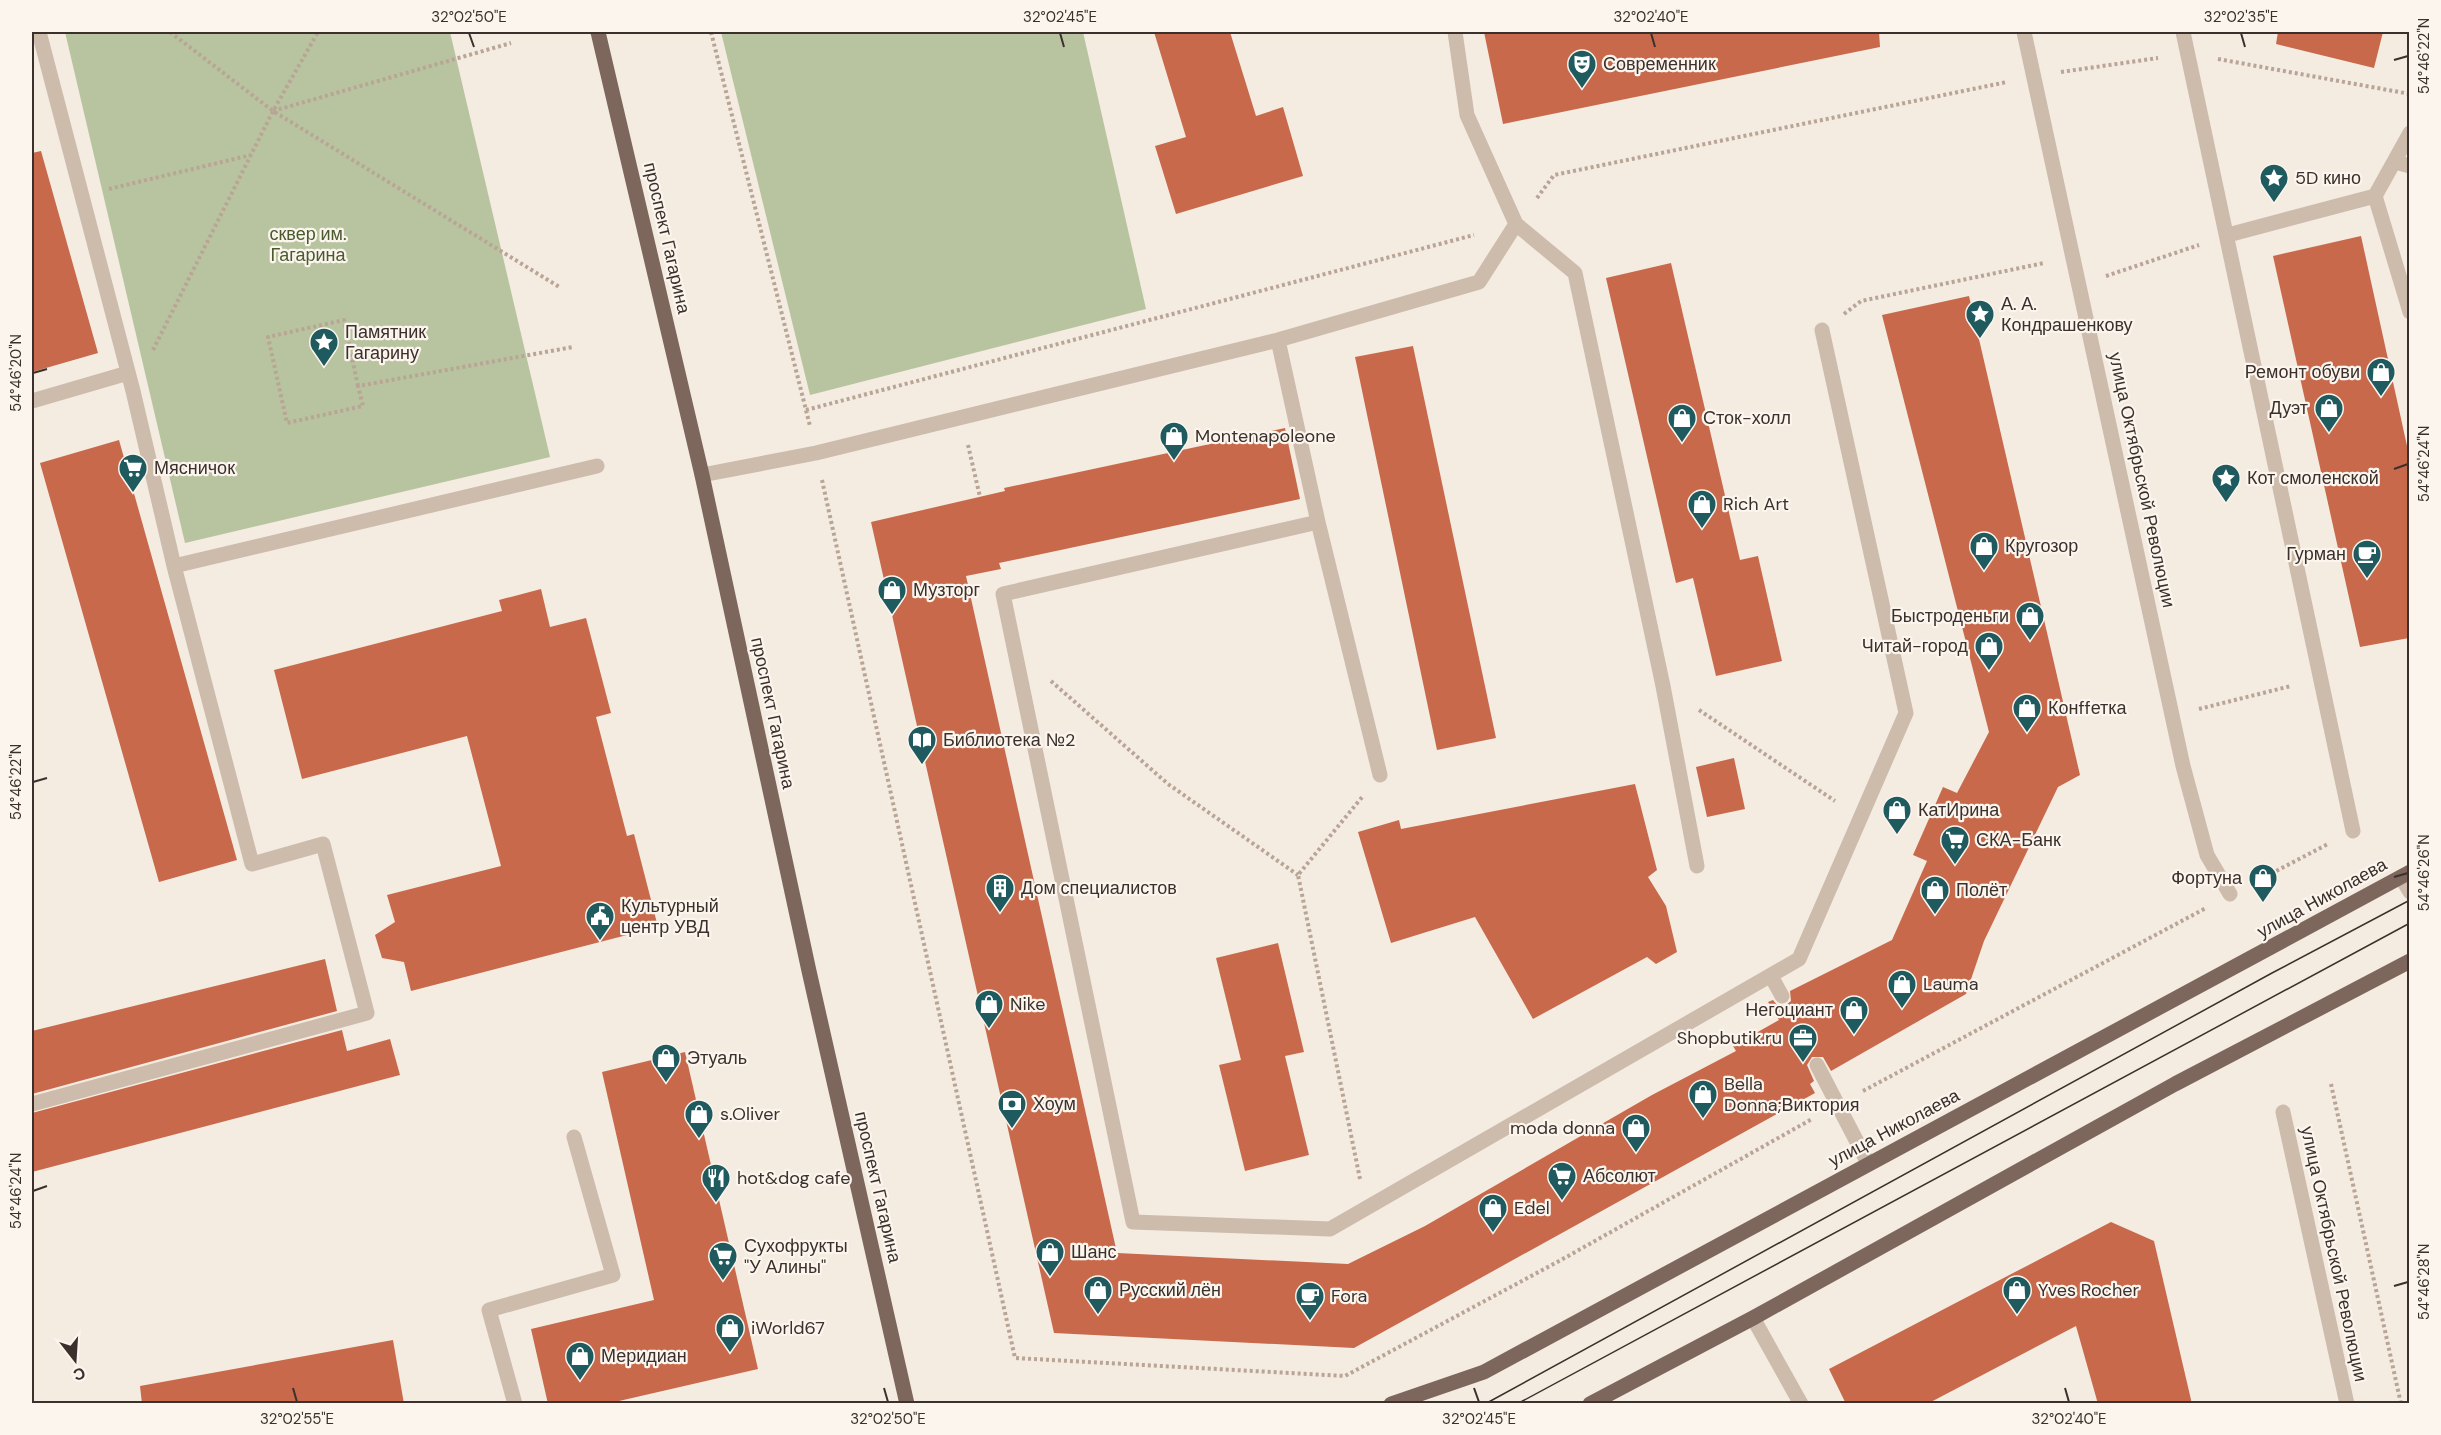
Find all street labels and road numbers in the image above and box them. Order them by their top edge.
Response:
street label: проспект Гагарина [638,160,696,317]
street label: улица Октябрьской Революции [2103,350,2181,610]
street label: проспект Гагарина [745,635,801,792]
street label: улица Николаева [2253,852,2392,944]
street label: улица Николаева [1824,1083,1964,1173]
street label: проспект Гагарина [849,1109,907,1266]
street label: улица Октябрьской Революции [2295,1124,2373,1384]

